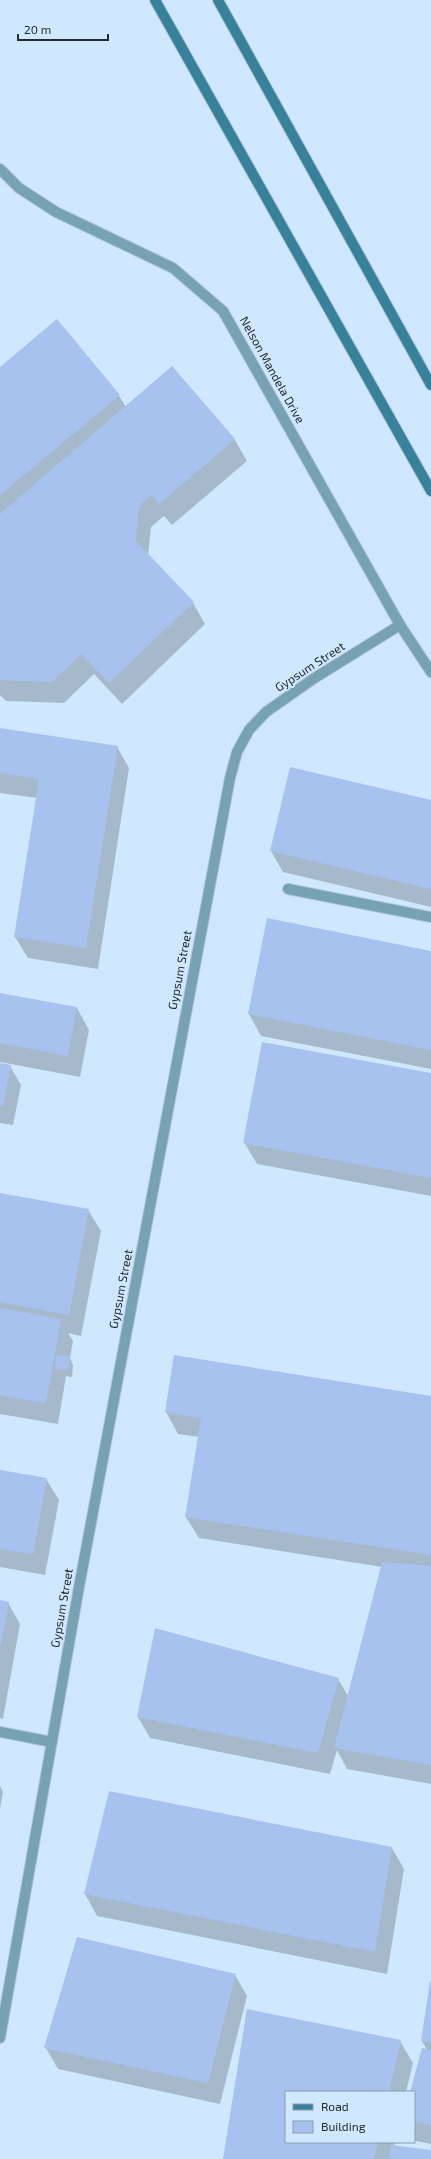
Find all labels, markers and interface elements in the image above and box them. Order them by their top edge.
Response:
scale bar [18,16,108,42]
text: 20 m [24,22,51,36]
street label: Nelson Mandela Drive [238,314,308,425]
street label: Gypsum Street [272,638,347,694]
street label: Gypsum Street [164,929,194,1011]
street label: Gypsum Street [105,1248,135,1330]
street label: Gypsum Street [47,1567,75,1649]
legend [285,2091,415,2143]
text: Road [321,2099,349,2113]
text: Building [321,2119,366,2133]

